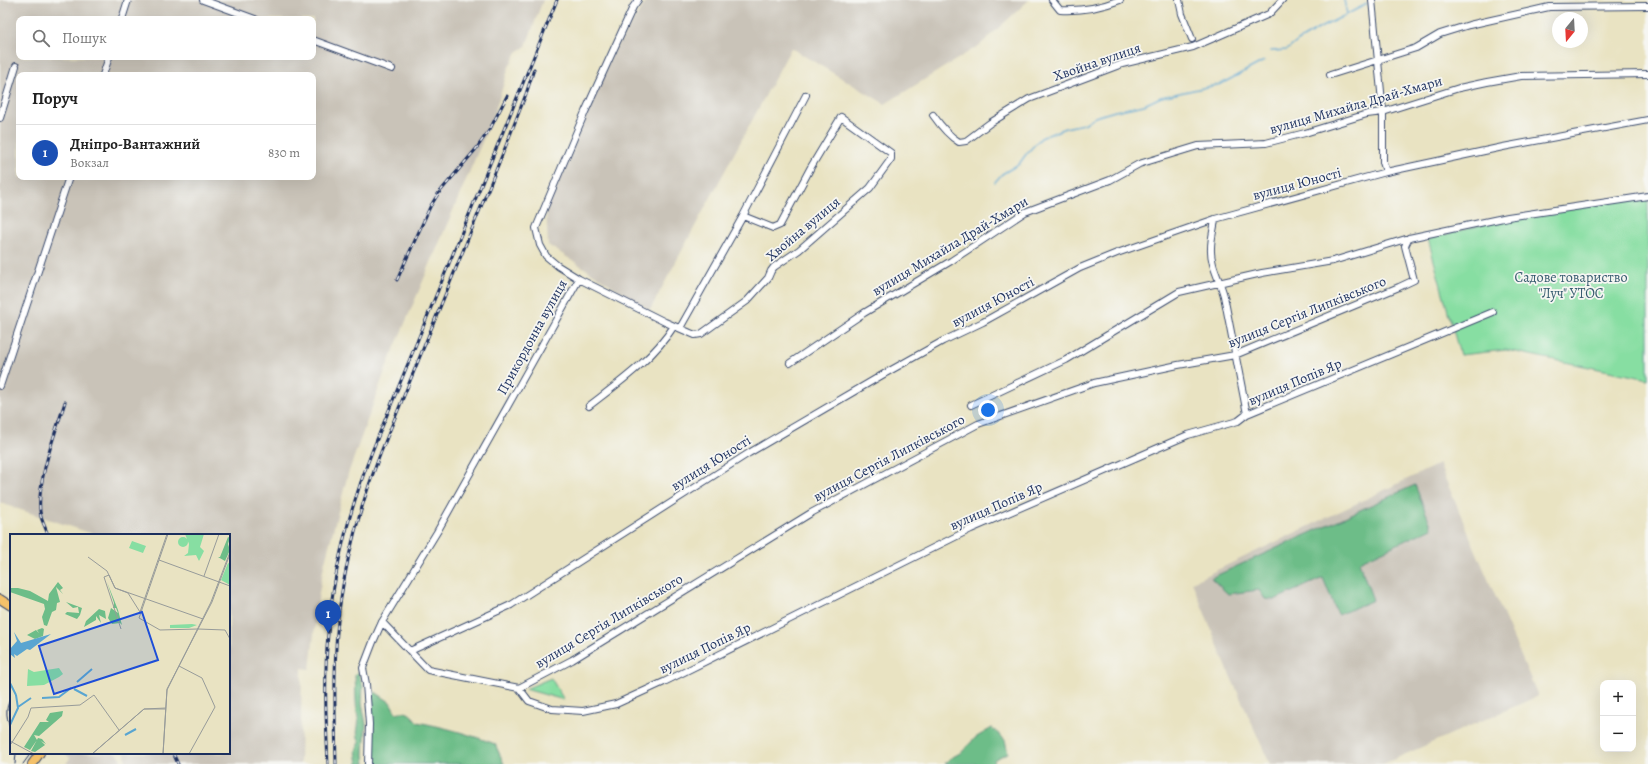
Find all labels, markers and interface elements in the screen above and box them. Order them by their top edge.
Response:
north arrow [1552,12,1588,48]
search box [16,16,316,60]
icon: search [30,27,52,49]
text: Пошук [62,28,107,48]
street label: Хвойна вулиця [1051,38,1143,86]
street label: вулиця Михайла Драй-Хмари [1267,71,1445,139]
text: Поруч [32,87,78,110]
text: Дніпро-Вантажний [70,134,200,154]
text: 1 [43,144,47,161]
text: 830 m [268,144,300,161]
text: Вокзал [70,154,109,171]
street label: вулиця Юності [1251,163,1343,205]
street label: Хвойна вулиця [762,192,844,266]
street label: вулиця Михайла Драй-Хмари [868,192,1032,300]
park label: Садове товариство "Луч" УТОС [1515,268,1627,303]
street label: вулиця Сергія Липківського [1225,271,1389,353]
street label: вулиця Юності [948,272,1038,332]
street label: Прикордонна вулиця [492,276,572,398]
street label: вулиця Попів Яр [1246,354,1344,410]
your location [978,400,998,420]
street label: вулиця Сергія Липківського [810,410,968,506]
street label: вулиця Юності [667,431,755,495]
street label: вулиця Попів Яр [947,477,1045,535]
inset map [10,534,230,754]
street label: вулиця Сергія Липківського [532,569,686,673]
pin: 1 [315,600,341,633]
street label: вулиця Попів Яр [656,618,754,678]
map controls [1600,680,1636,752]
button: + [1600,680,1636,716]
button: − [1600,716,1636,752]

